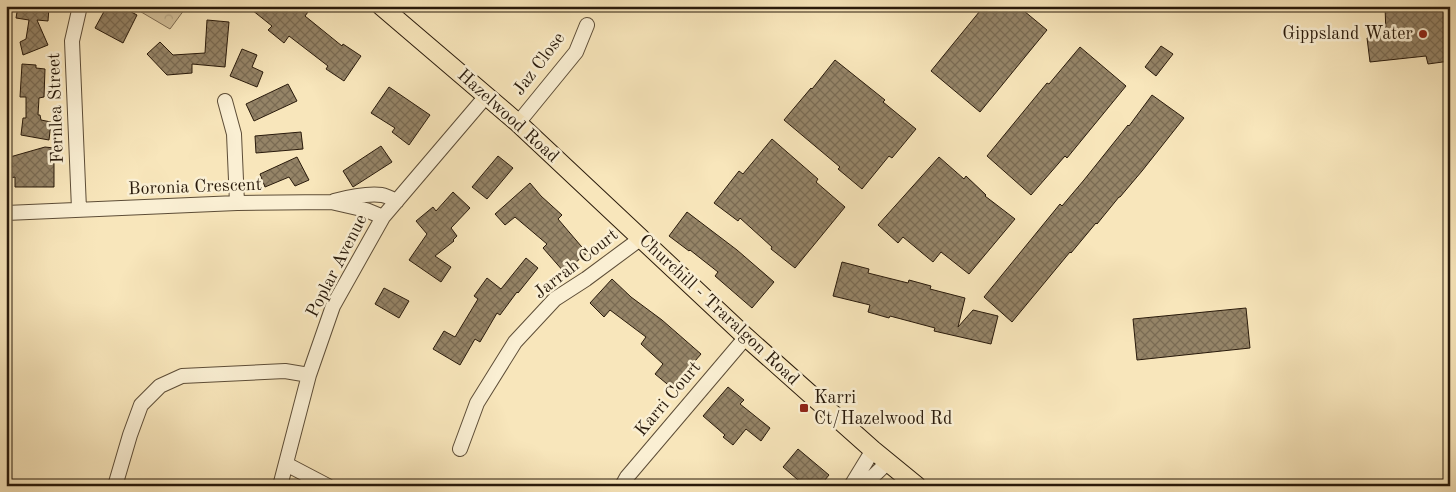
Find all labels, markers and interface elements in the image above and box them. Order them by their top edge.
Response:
place label: Gippsland Water [1282,25,1414,43]
marker: Gippsland Water [1417,28,1429,40]
street label: Jaz Close [510,29,568,99]
street label: Fernlea Street [45,52,67,164]
street label: Hazelwood Road [454,66,562,166]
street label: Boronia Crescent [128,176,262,198]
street label: Poplar Avenue [303,212,371,320]
street label: Jarrah Court [531,226,621,302]
street label: Churchill - Traralgon Road [635,231,803,389]
street label: Karri Court [632,358,704,440]
place label: Karri Ct/Hazelwood Rd [814,389,952,428]
marker: Karri Ct/Hazelwood Rd [798,402,810,414]

